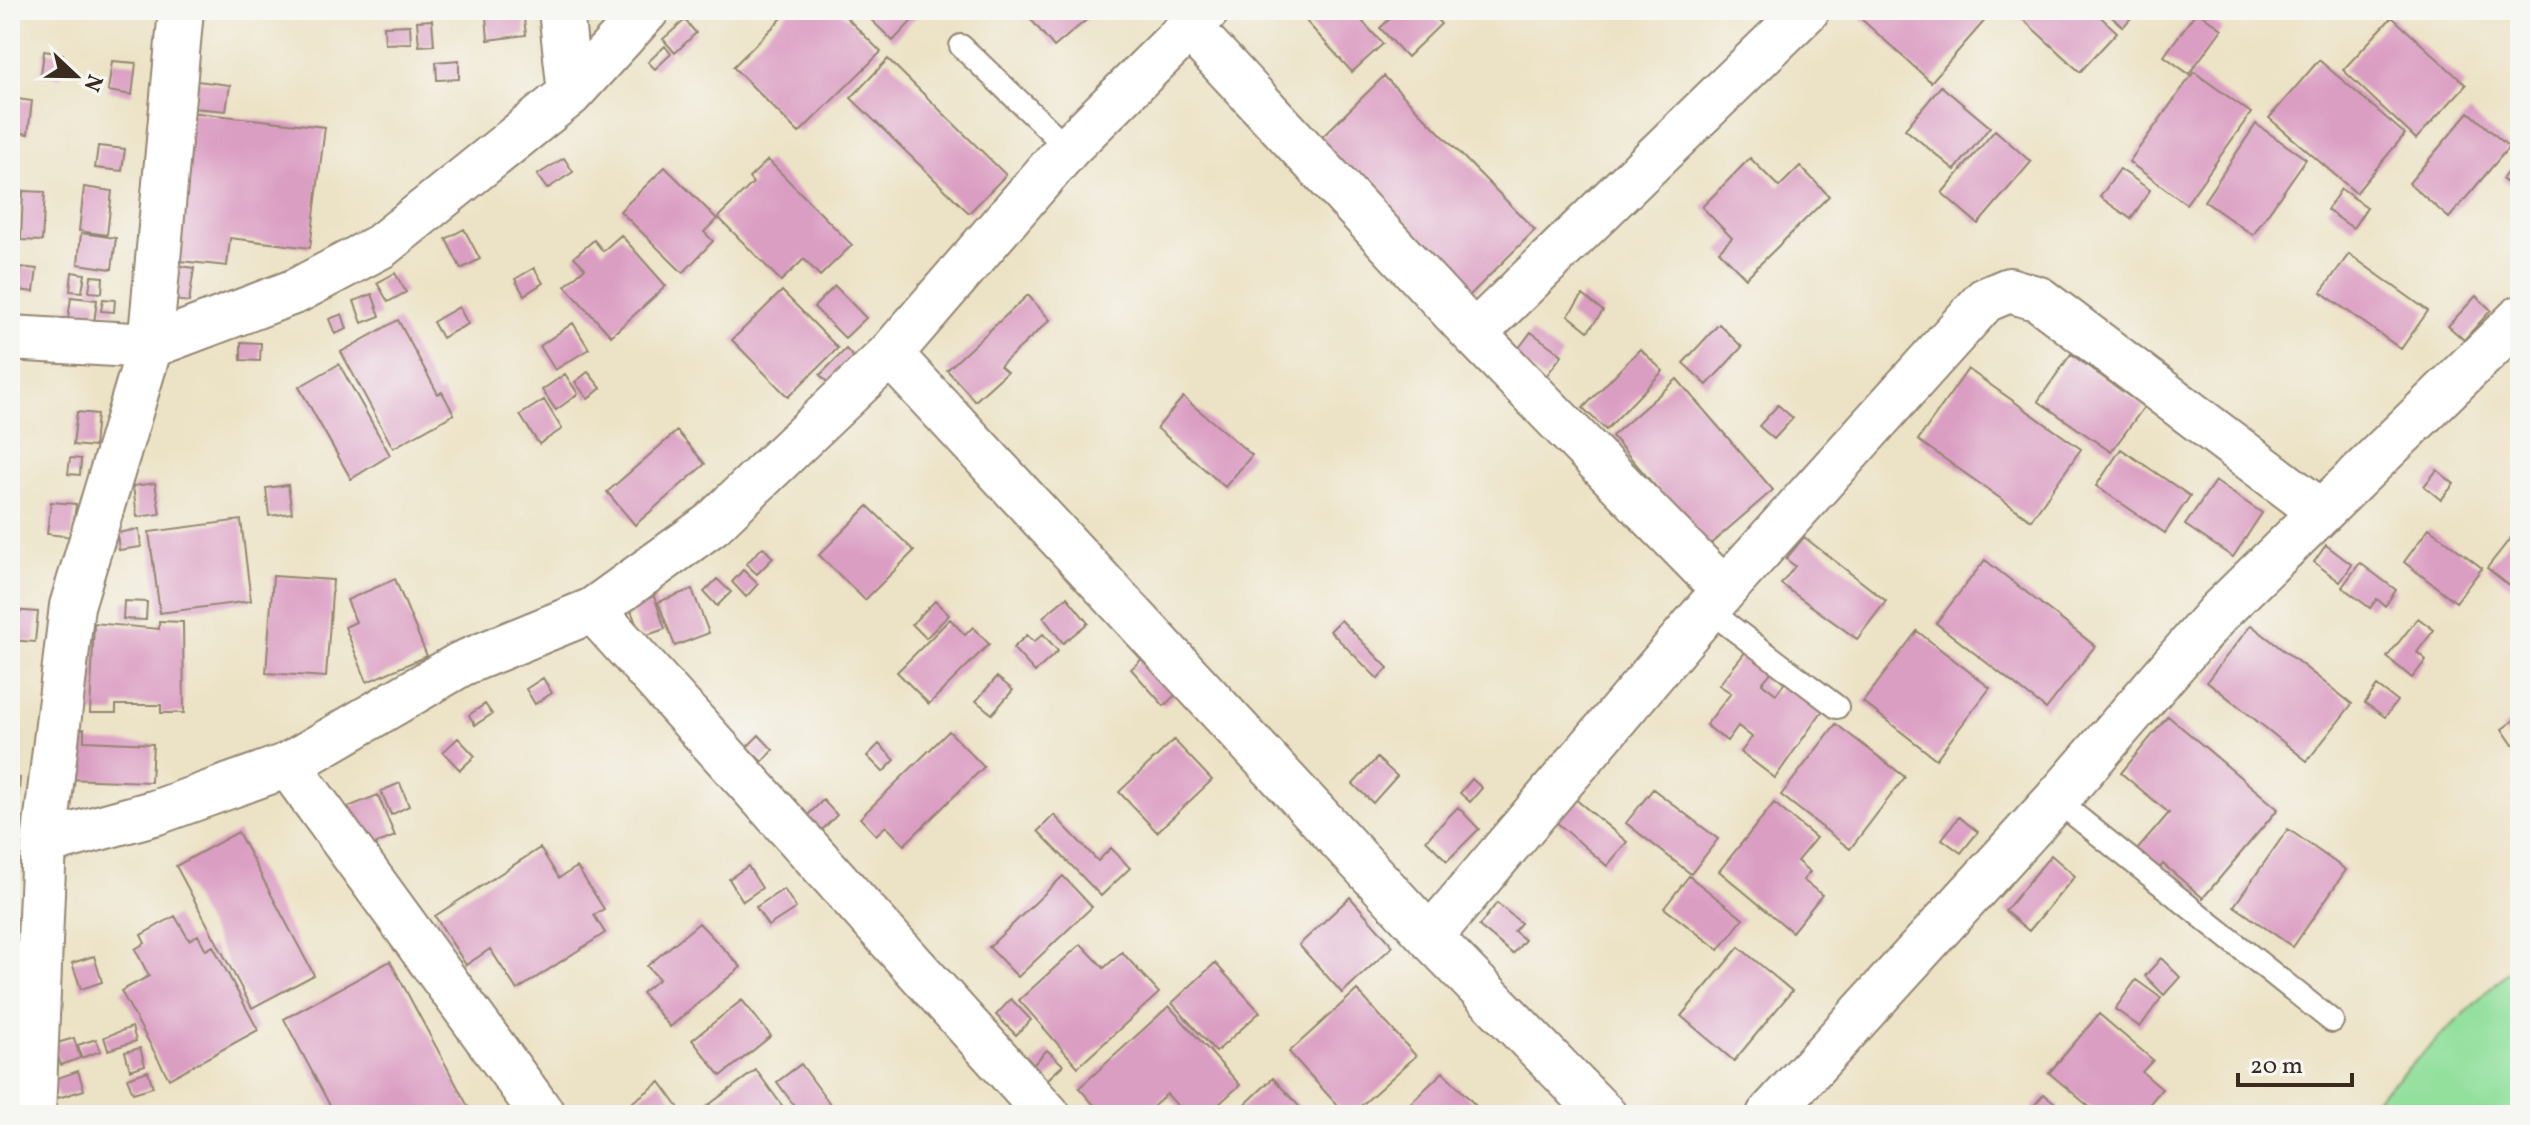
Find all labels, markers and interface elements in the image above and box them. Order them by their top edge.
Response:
north arrow [36,36,116,116]
text: N [75,69,110,96]
scale bar [2238,1037,2352,1087]
text: 20 m [2250,1050,2303,1084]

